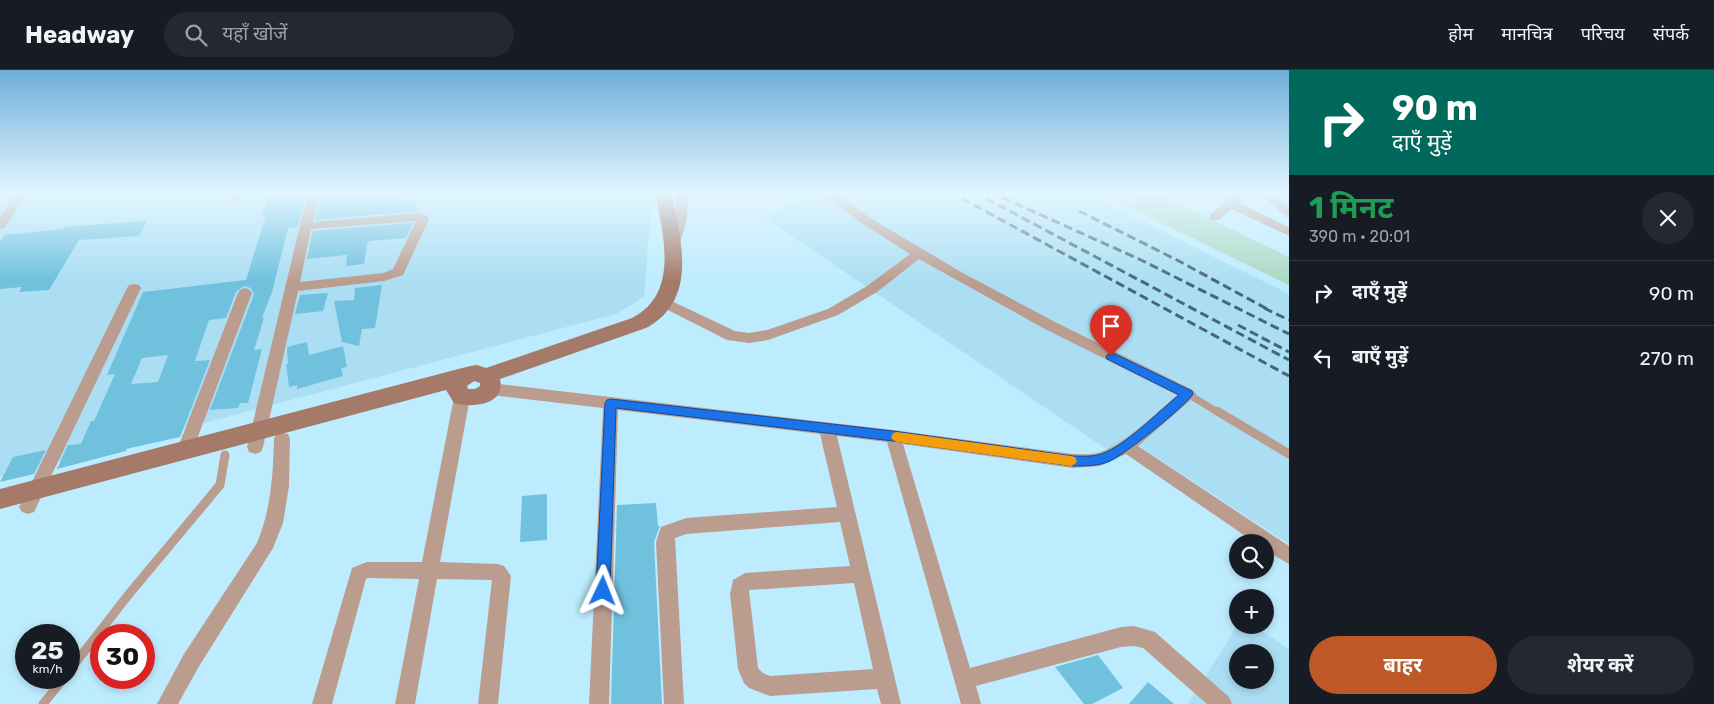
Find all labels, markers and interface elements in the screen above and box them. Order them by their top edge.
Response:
search box [164,12,514,57]
text: Headway [25,21,134,49]
icon: search [182,21,210,49]
text: यहाँ खोजें [222,22,287,45]
text: होम [1448,23,1473,45]
text: मानचित्र [1501,23,1553,45]
text: परिचय [1581,23,1625,45]
text: संपर्क [1653,23,1689,45]
text: 90 m [1392,87,1478,129]
icon: right [1309,90,1374,155]
text: दाएँ मुड़ें [1392,129,1452,156]
text: 1 मिनट [1309,190,1393,226]
button: close [1642,192,1694,244]
text: 390 m · 20:01 [1309,227,1410,246]
icon: right [1309,279,1337,307]
text: दाएँ मुड़ें [1352,280,1407,303]
text: 90 m [1649,282,1694,305]
pin [1090,305,1132,356]
icon: arrive [1097,312,1125,340]
icon: left [1309,344,1337,372]
text: बाएँ मुड़ें [1352,345,1408,368]
text: 270 m [1639,347,1694,370]
map controls [1229,534,1274,689]
button: search [1229,534,1274,579]
position arrow [576,564,628,616]
button: + [1229,589,1274,634]
speed limit sign: 30 [90,624,155,689]
text: 25 [31,636,64,665]
button: बाहर [1309,636,1497,694]
button: शेयर करें [1507,636,1694,694]
button: − [1229,644,1274,689]
text: km/h [33,662,62,676]

